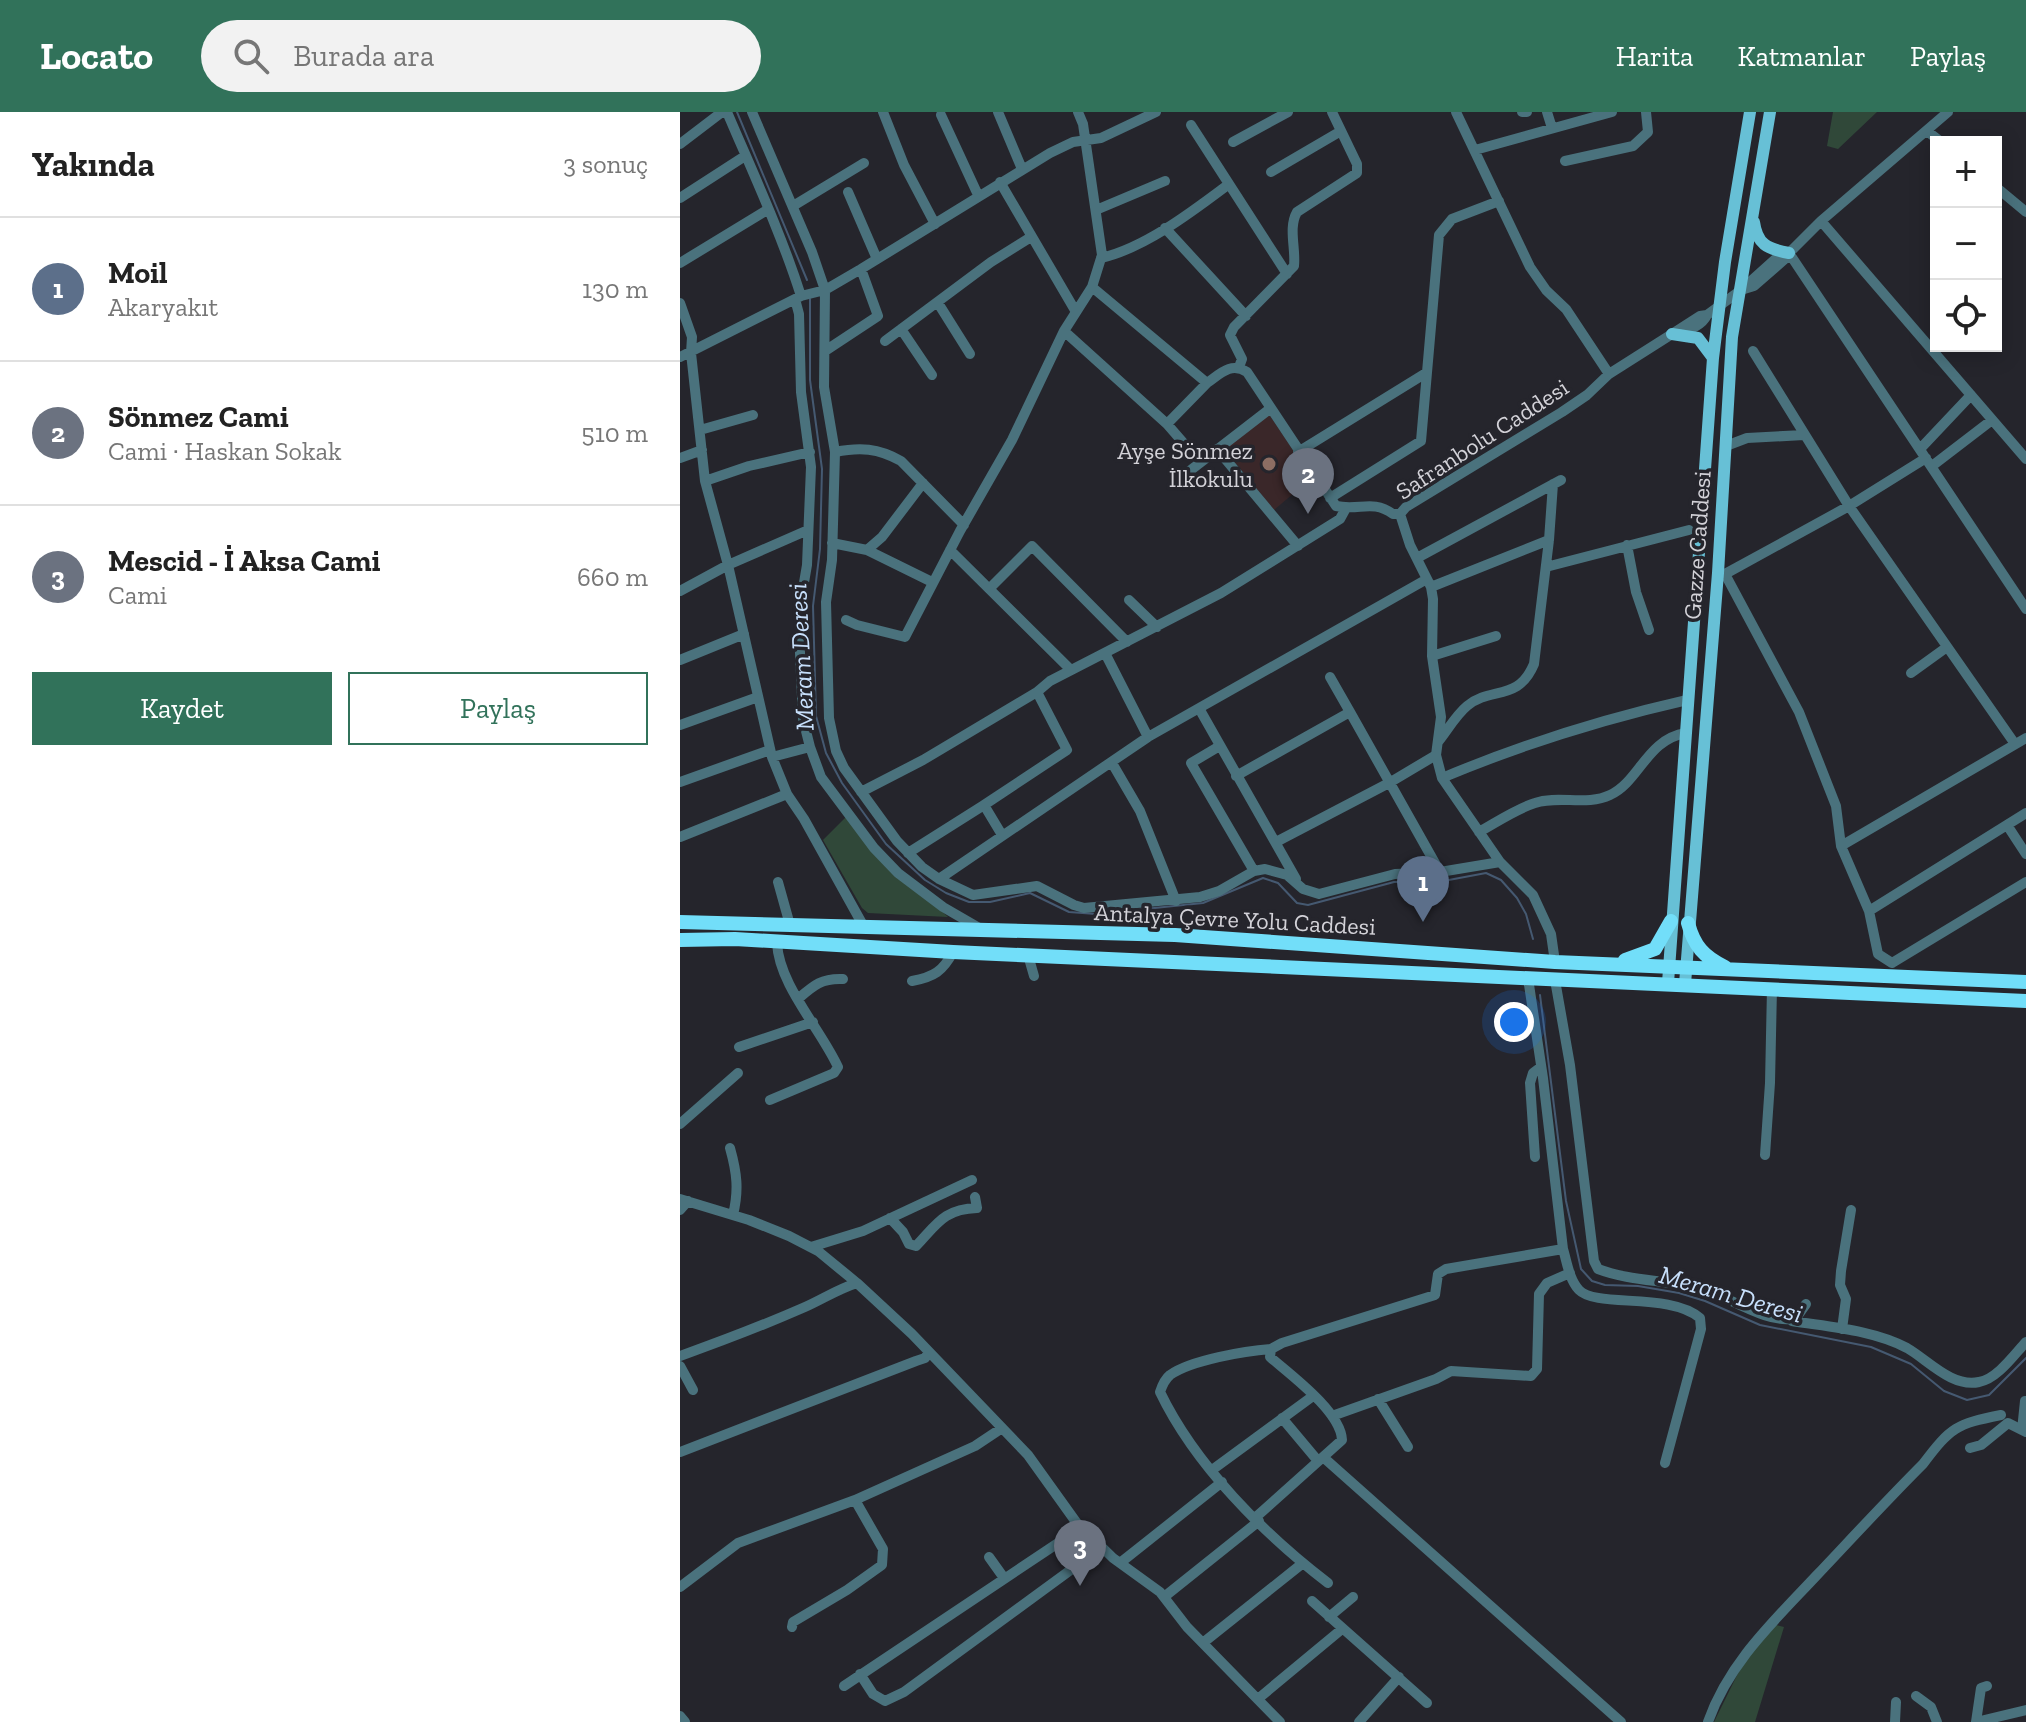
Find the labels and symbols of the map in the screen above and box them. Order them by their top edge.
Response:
street label: Safranbolu Caddesi [1390,372,1574,506]
place label: Ayşe Sönmez İlkokulu [1117,436,1254,493]
pin: 2 [1282,448,1334,514]
marker: Ayşe Sönmez İlkokulu [1260,455,1278,473]
street label: Gazze Caddesi [1677,469,1717,620]
water label: Meram Deresi [781,582,821,732]
pin: 1 [1397,856,1449,922]
street label: Antalya Çevre Yolu Caddesi [1093,897,1377,941]
your location [1494,1002,1534,1042]
water label: Meram Deresi [1656,1258,1806,1330]
pin: 3 [1054,1520,1106,1586]

